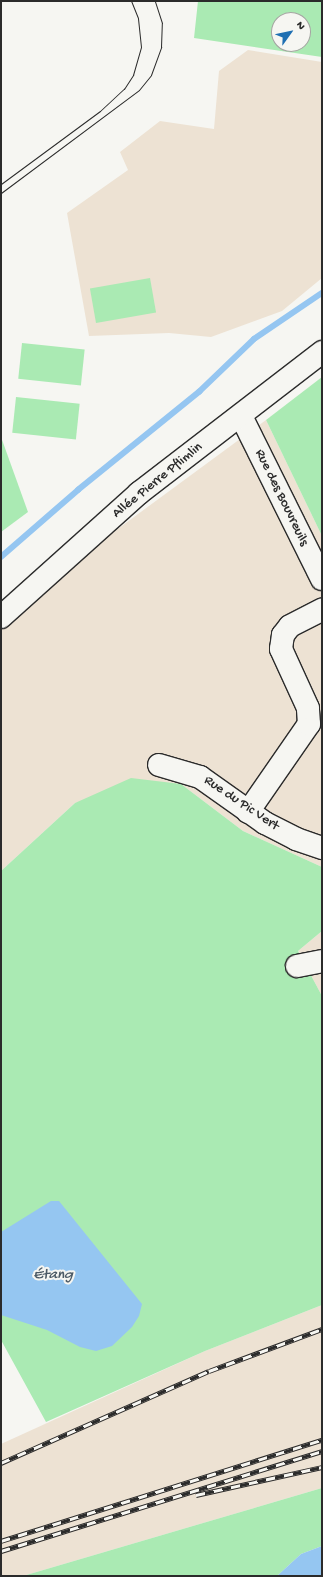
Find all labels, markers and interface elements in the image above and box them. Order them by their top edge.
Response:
north arrow [271,12,311,52]
text: N [293,20,307,32]
street label: Allée Pierre Pflimlin [109,439,207,523]
street label: Rue des Bouvreuils [250,447,312,549]
street label: Rue du Pic Vert [200,773,282,835]
water label: Étang [33,1267,73,1285]

